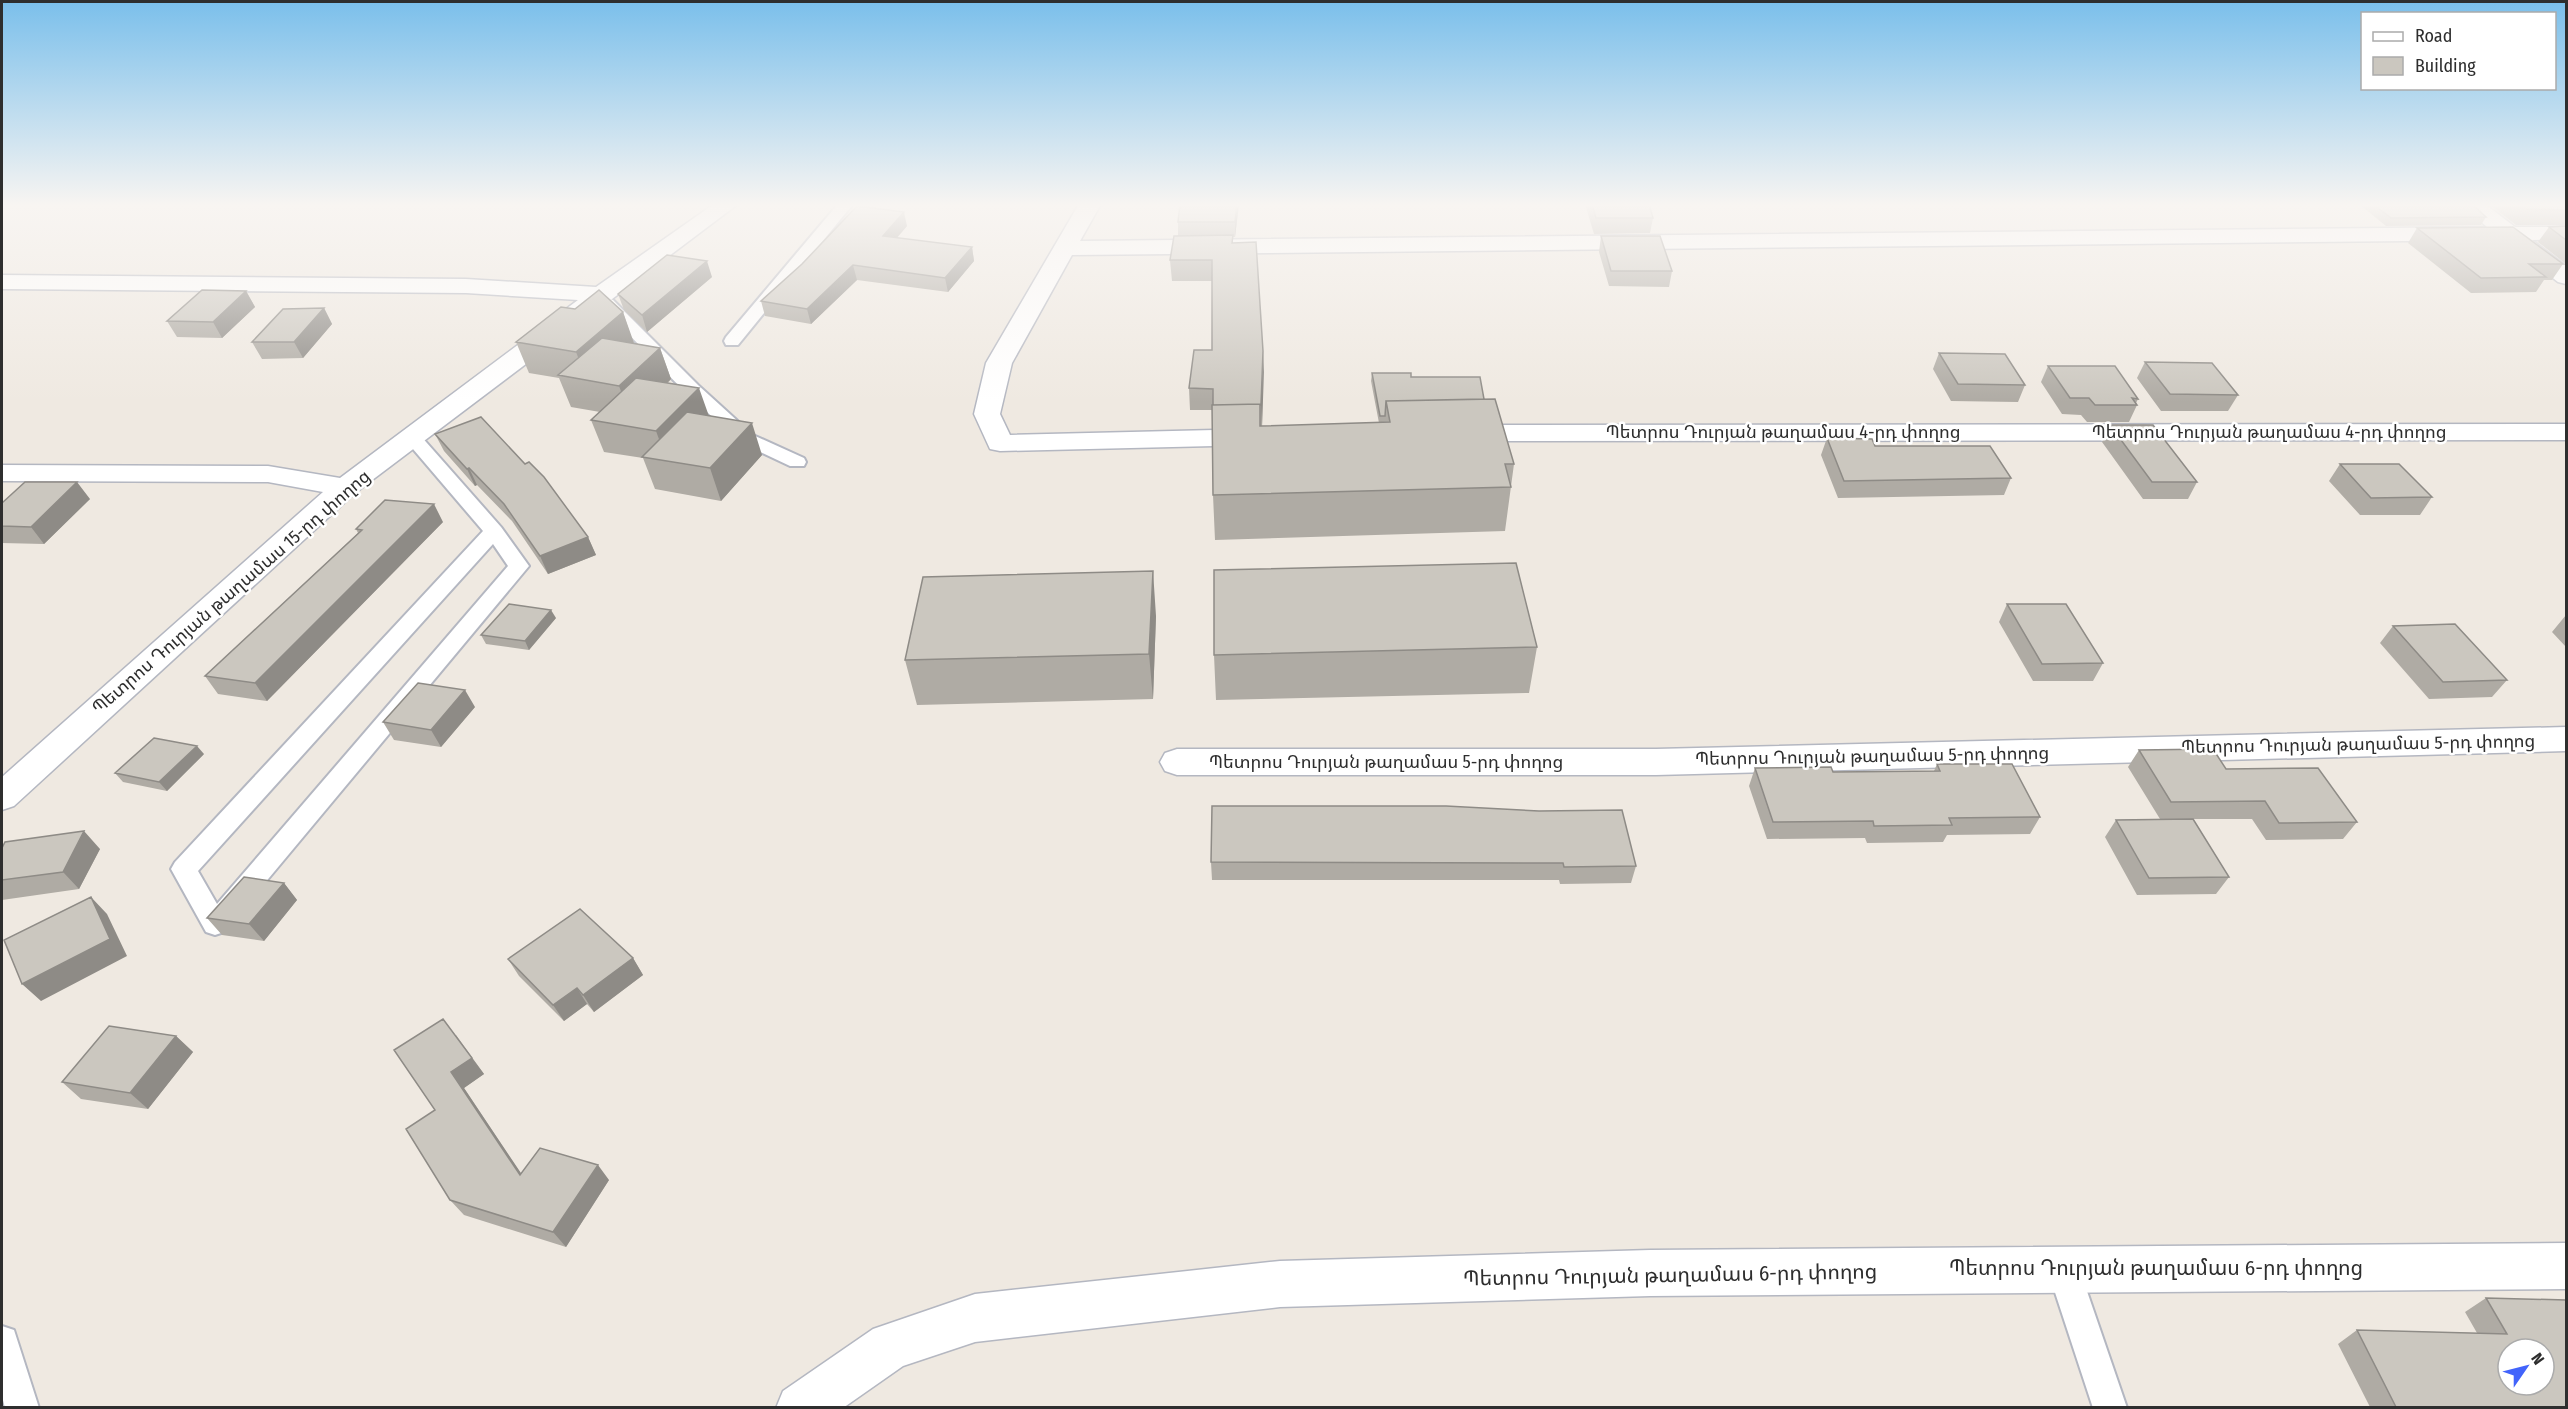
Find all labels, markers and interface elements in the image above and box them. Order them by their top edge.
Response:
legend [2361,12,2556,90]
text: Road [2415,25,2452,47]
text: Building [2415,55,2476,77]
street label: Պետրոս Դուրյան թաղամաս 4-րդ փողոց [1606,421,1960,443]
street label: Պետրոս Դուրյան թաղամաս 4-րդ փողոց [2092,421,2446,443]
street label: Պետրոս Դուրյան թաղամաս 15-րդ փողոց [87,465,375,719]
street label: Պետրոս Դուրյան թաղամաս 5-րդ փողոց [2181,730,2535,758]
street label: Պետրոս Դուրյան թաղամաս 5-րդ փողոց [1695,742,2049,770]
street label: Պետրոս Դուրյան թաղամաս 5-րդ փողոց [1209,751,1563,773]
street label: Պետրոս Դուրյան թաղամաս 6-րդ փողոց [1949,1255,2363,1281]
street label: Պետրոս Դուրյան թաղամաս 6-րդ փողոց [1463,1258,1877,1292]
north arrow [2496,1337,2556,1397]
text: N [2527,1349,2548,1368]

